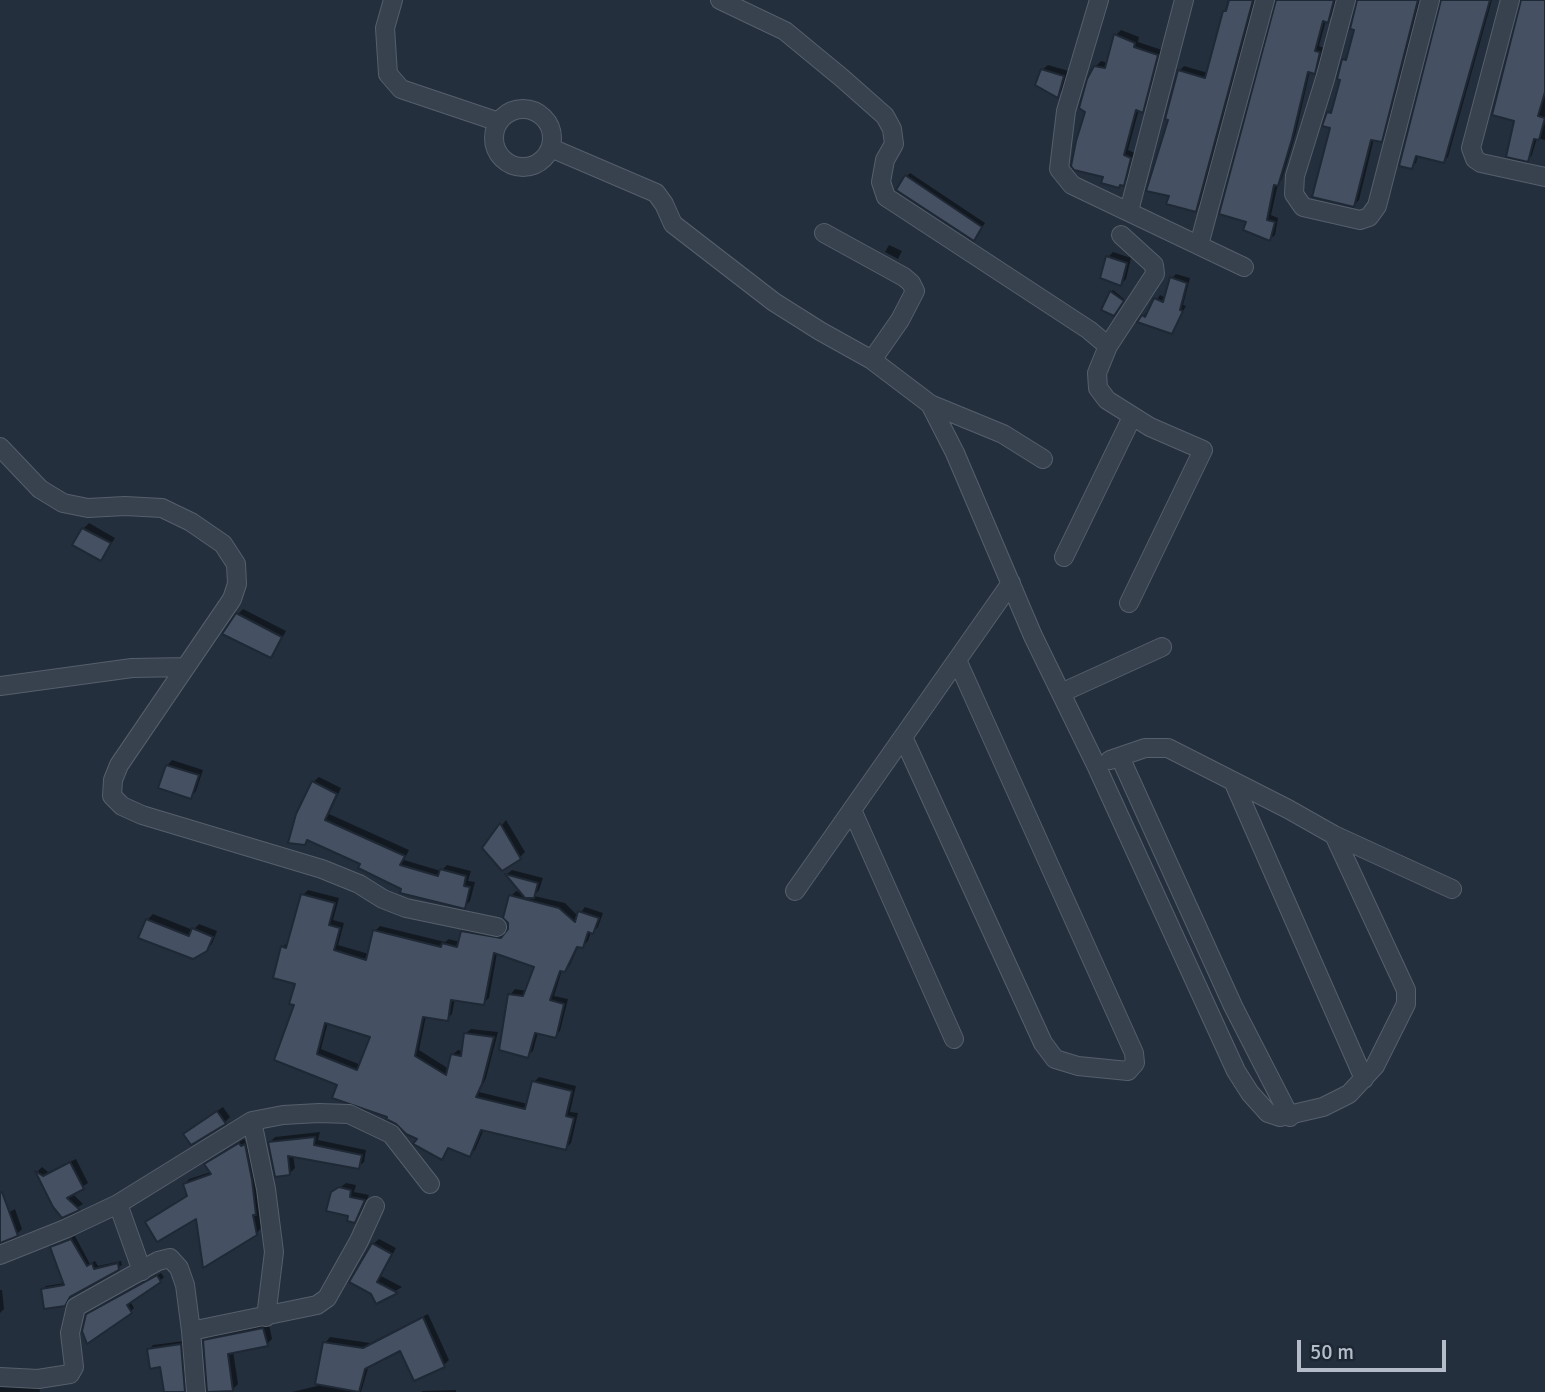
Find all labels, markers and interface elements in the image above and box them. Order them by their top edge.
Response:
scale bar [1300,1326,1449,1370]
text: 50 m [1310,1339,1354,1365]

